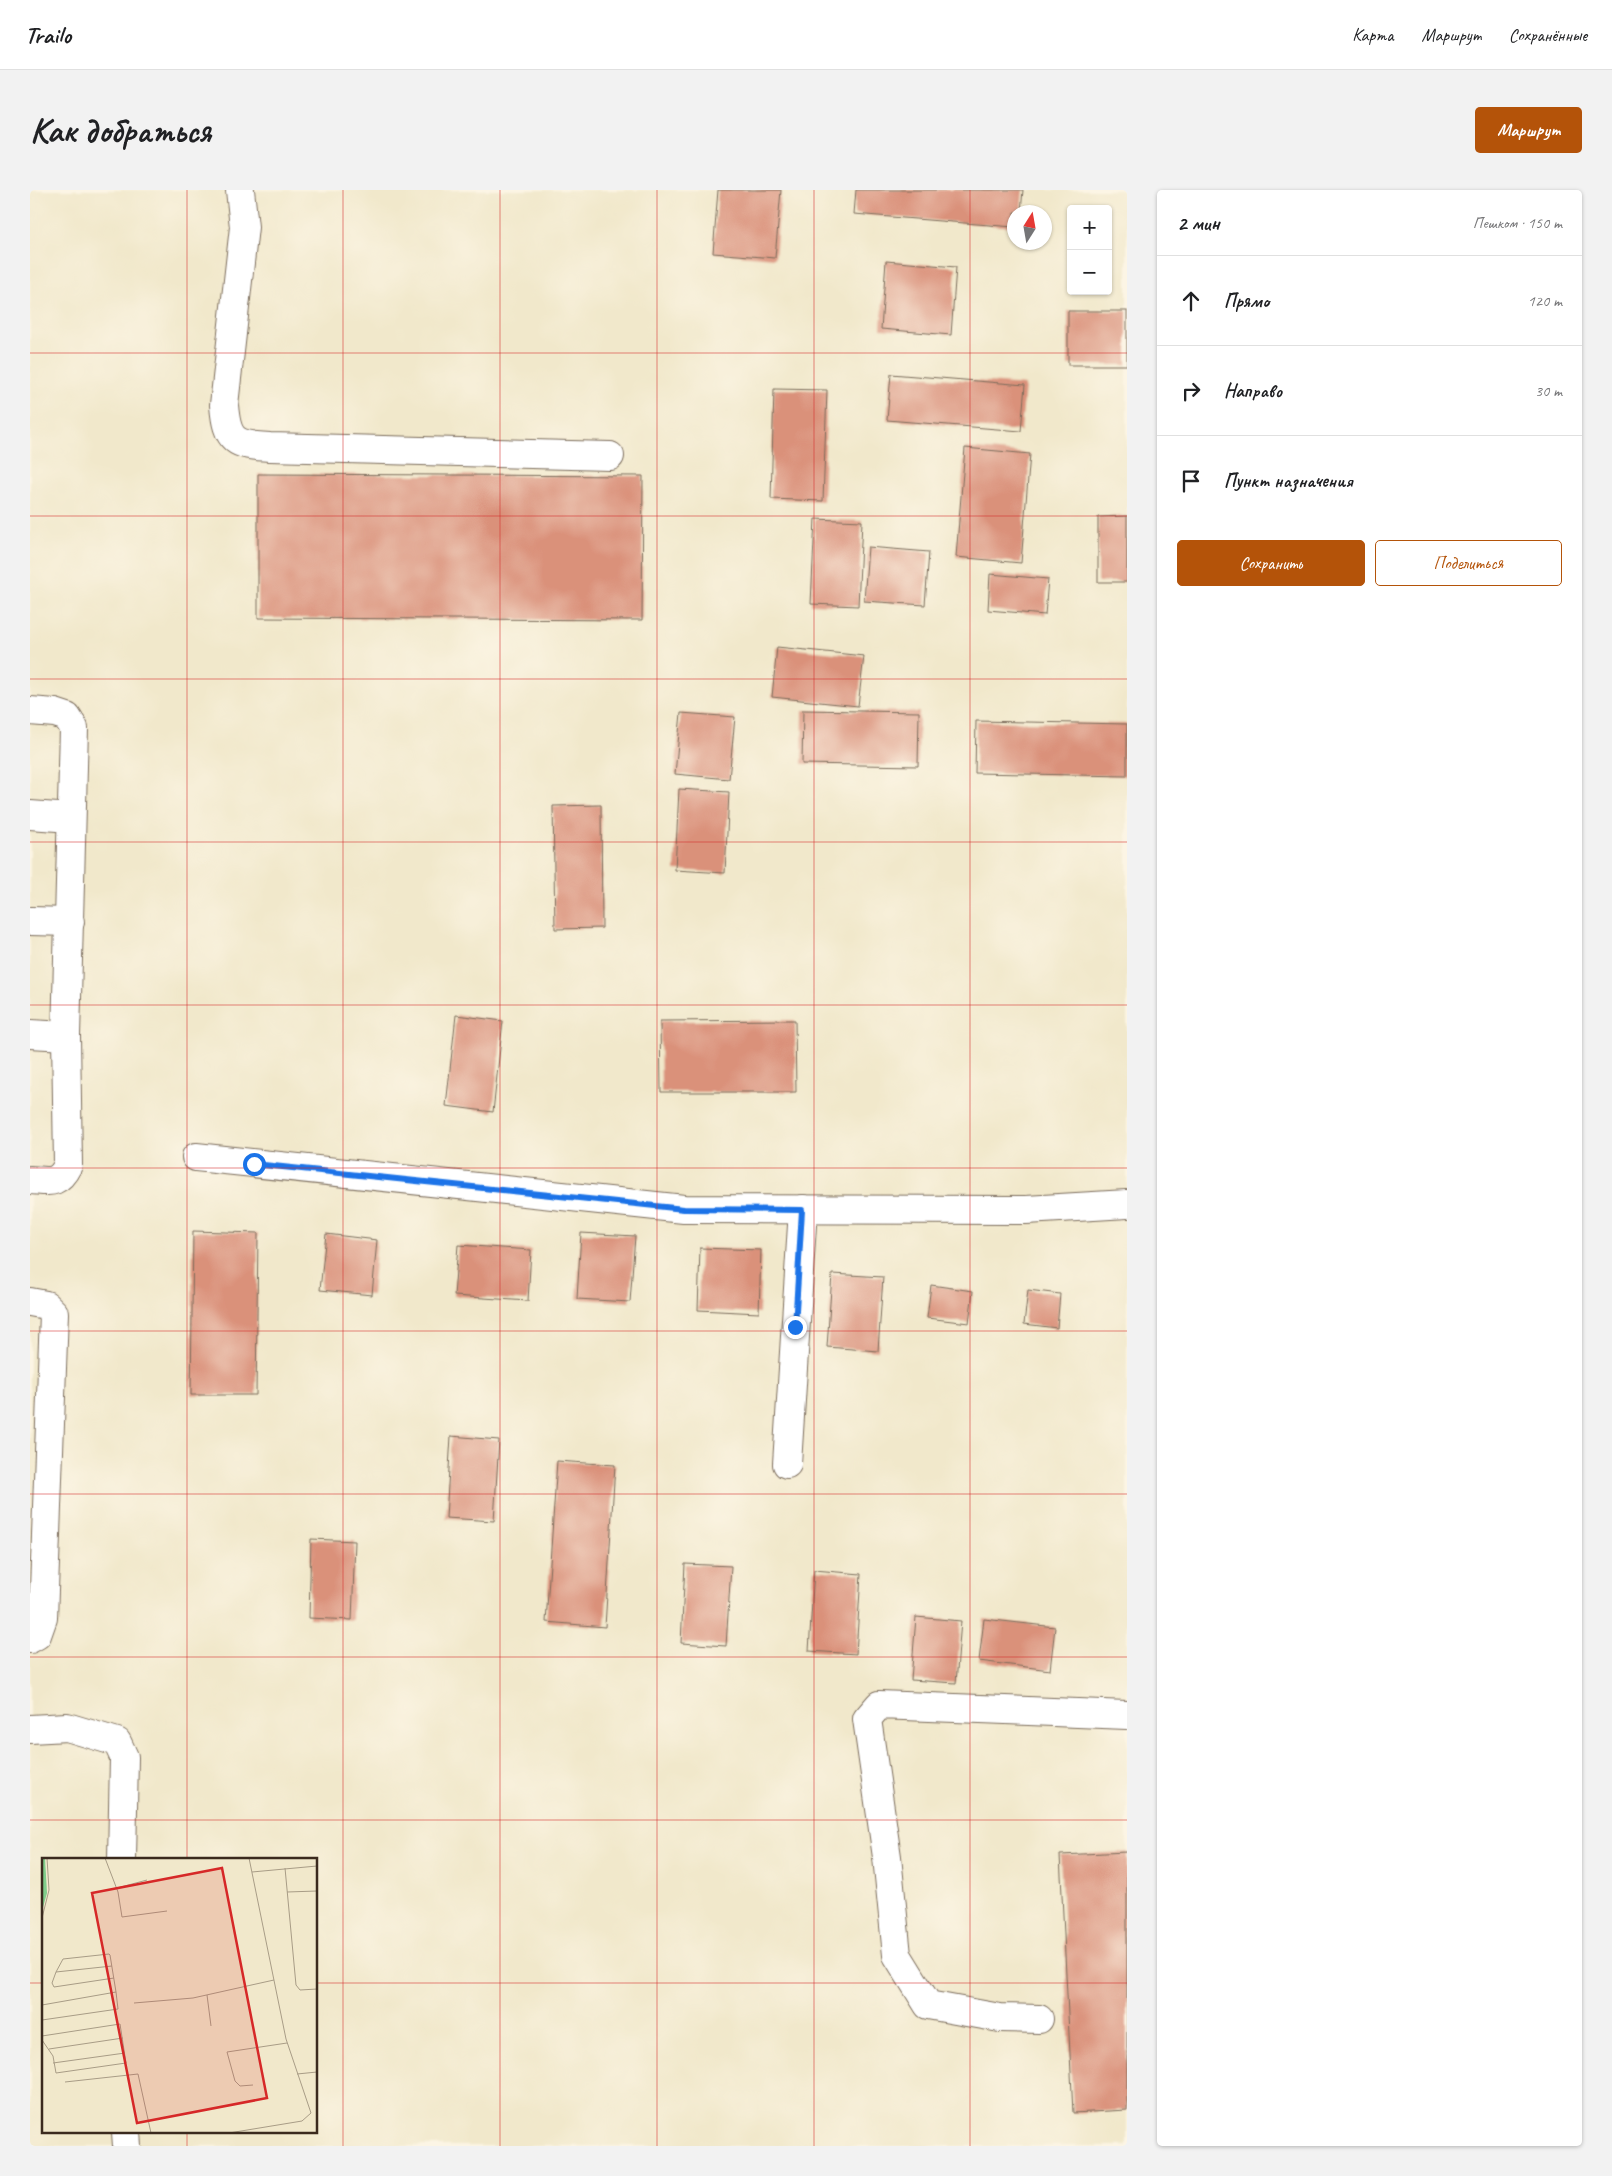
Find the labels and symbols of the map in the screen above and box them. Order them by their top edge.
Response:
north arrow [1007,205,1052,250]
route start [243,1153,266,1176]
route end [784,1316,807,1339]
inset map [42,1858,318,2134]

